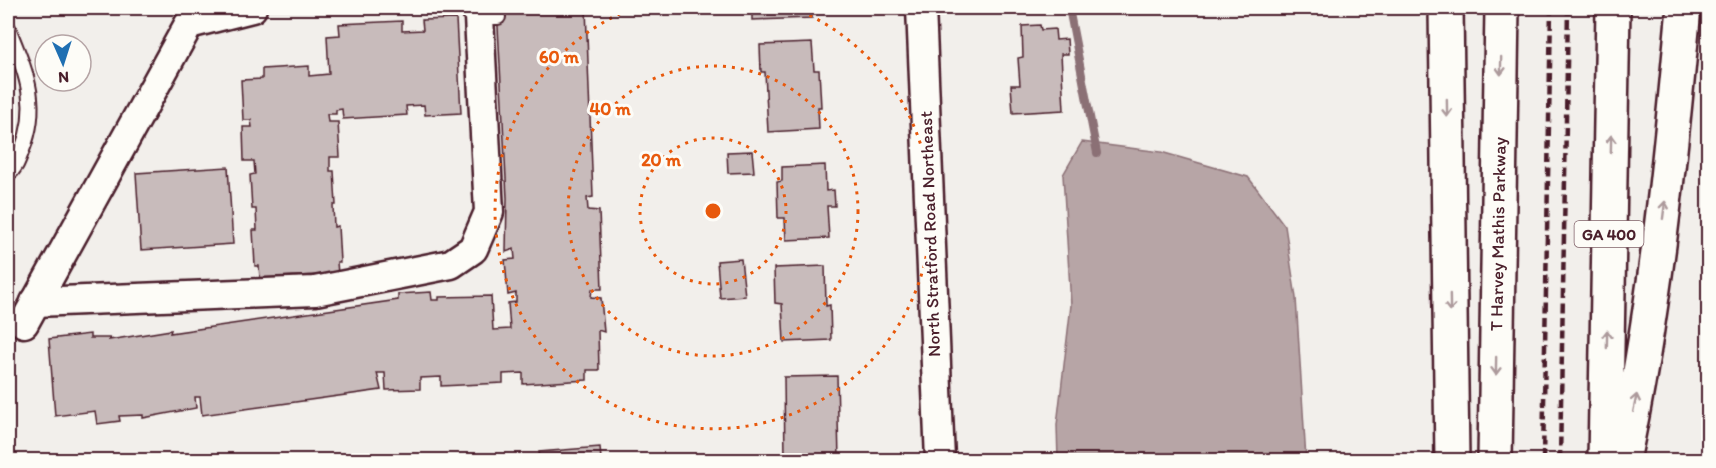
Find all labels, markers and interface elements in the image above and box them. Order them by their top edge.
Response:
north arrow [33,33,93,93]
text: 60 m [539,46,580,68]
one-way arrow [1495,55,1507,75]
text: N [58,68,70,87]
one-way arrow [1441,97,1453,117]
text: 40 m [589,98,631,120]
street label: North Stratford Road Northeast [915,110,945,357]
one-way arrow [1605,135,1617,155]
street label: T Harvey Mathis Parkway [1485,136,1511,331]
text: 20 m [641,149,682,171]
centre of rings [703,201,723,221]
one-way arrow [1658,201,1669,221]
road number: GA 400 [1574,221,1644,247]
one-way arrow [1445,292,1456,312]
one-way arrow [1601,330,1613,350]
one-way arrow [1490,355,1502,375]
one-way arrow [1630,394,1641,414]

